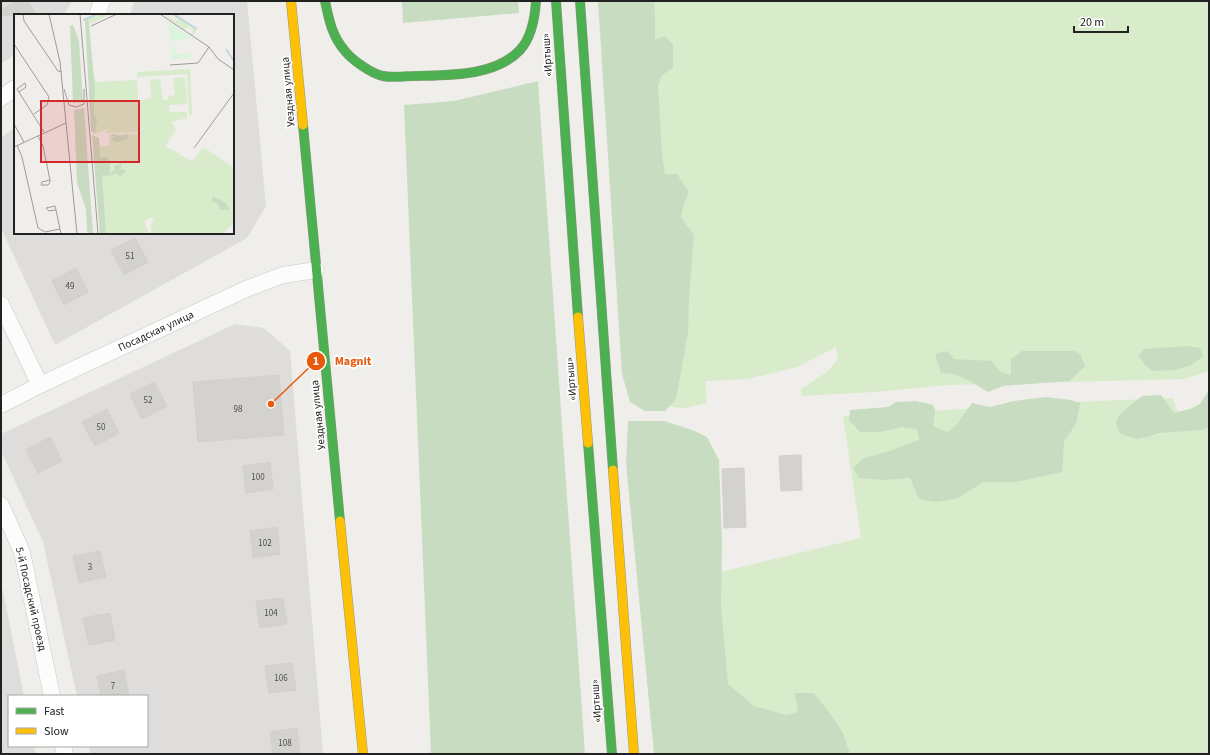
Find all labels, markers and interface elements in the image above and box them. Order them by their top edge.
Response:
scale bar [1074,8,1128,34]
inset map [14,14,234,234]
text: 20 m [1080,14,1104,31]
street label: «Иртыш» [538,33,556,77]
street label: Уездная улица [277,56,299,128]
house number: 51 [126,250,134,263]
house number: 49 [66,280,75,293]
street label: Посадская улица [116,307,196,355]
callout: Magnit [306,349,379,373]
text: 1 [313,353,319,370]
text: Magnit [335,353,372,370]
street label: «Иртыш» [562,357,580,401]
street label: Уездная улица [307,379,329,451]
house number: 52 [144,394,153,407]
house number: 98 [234,403,243,416]
house number: 50 [97,421,106,434]
house number: 100 [251,471,265,484]
house number: 102 [258,537,272,550]
street label: 5-й Посадский проезд [12,546,50,653]
house number: 3 [88,561,93,574]
house number: 104 [264,607,278,620]
house number: 106 [274,672,288,685]
street label: «Иртыш» [587,679,605,723]
house number: 7 [111,680,116,693]
legend [8,695,148,747]
text: Fast [44,703,64,720]
text: Slow [44,723,69,740]
house number: 108 [278,737,292,750]

